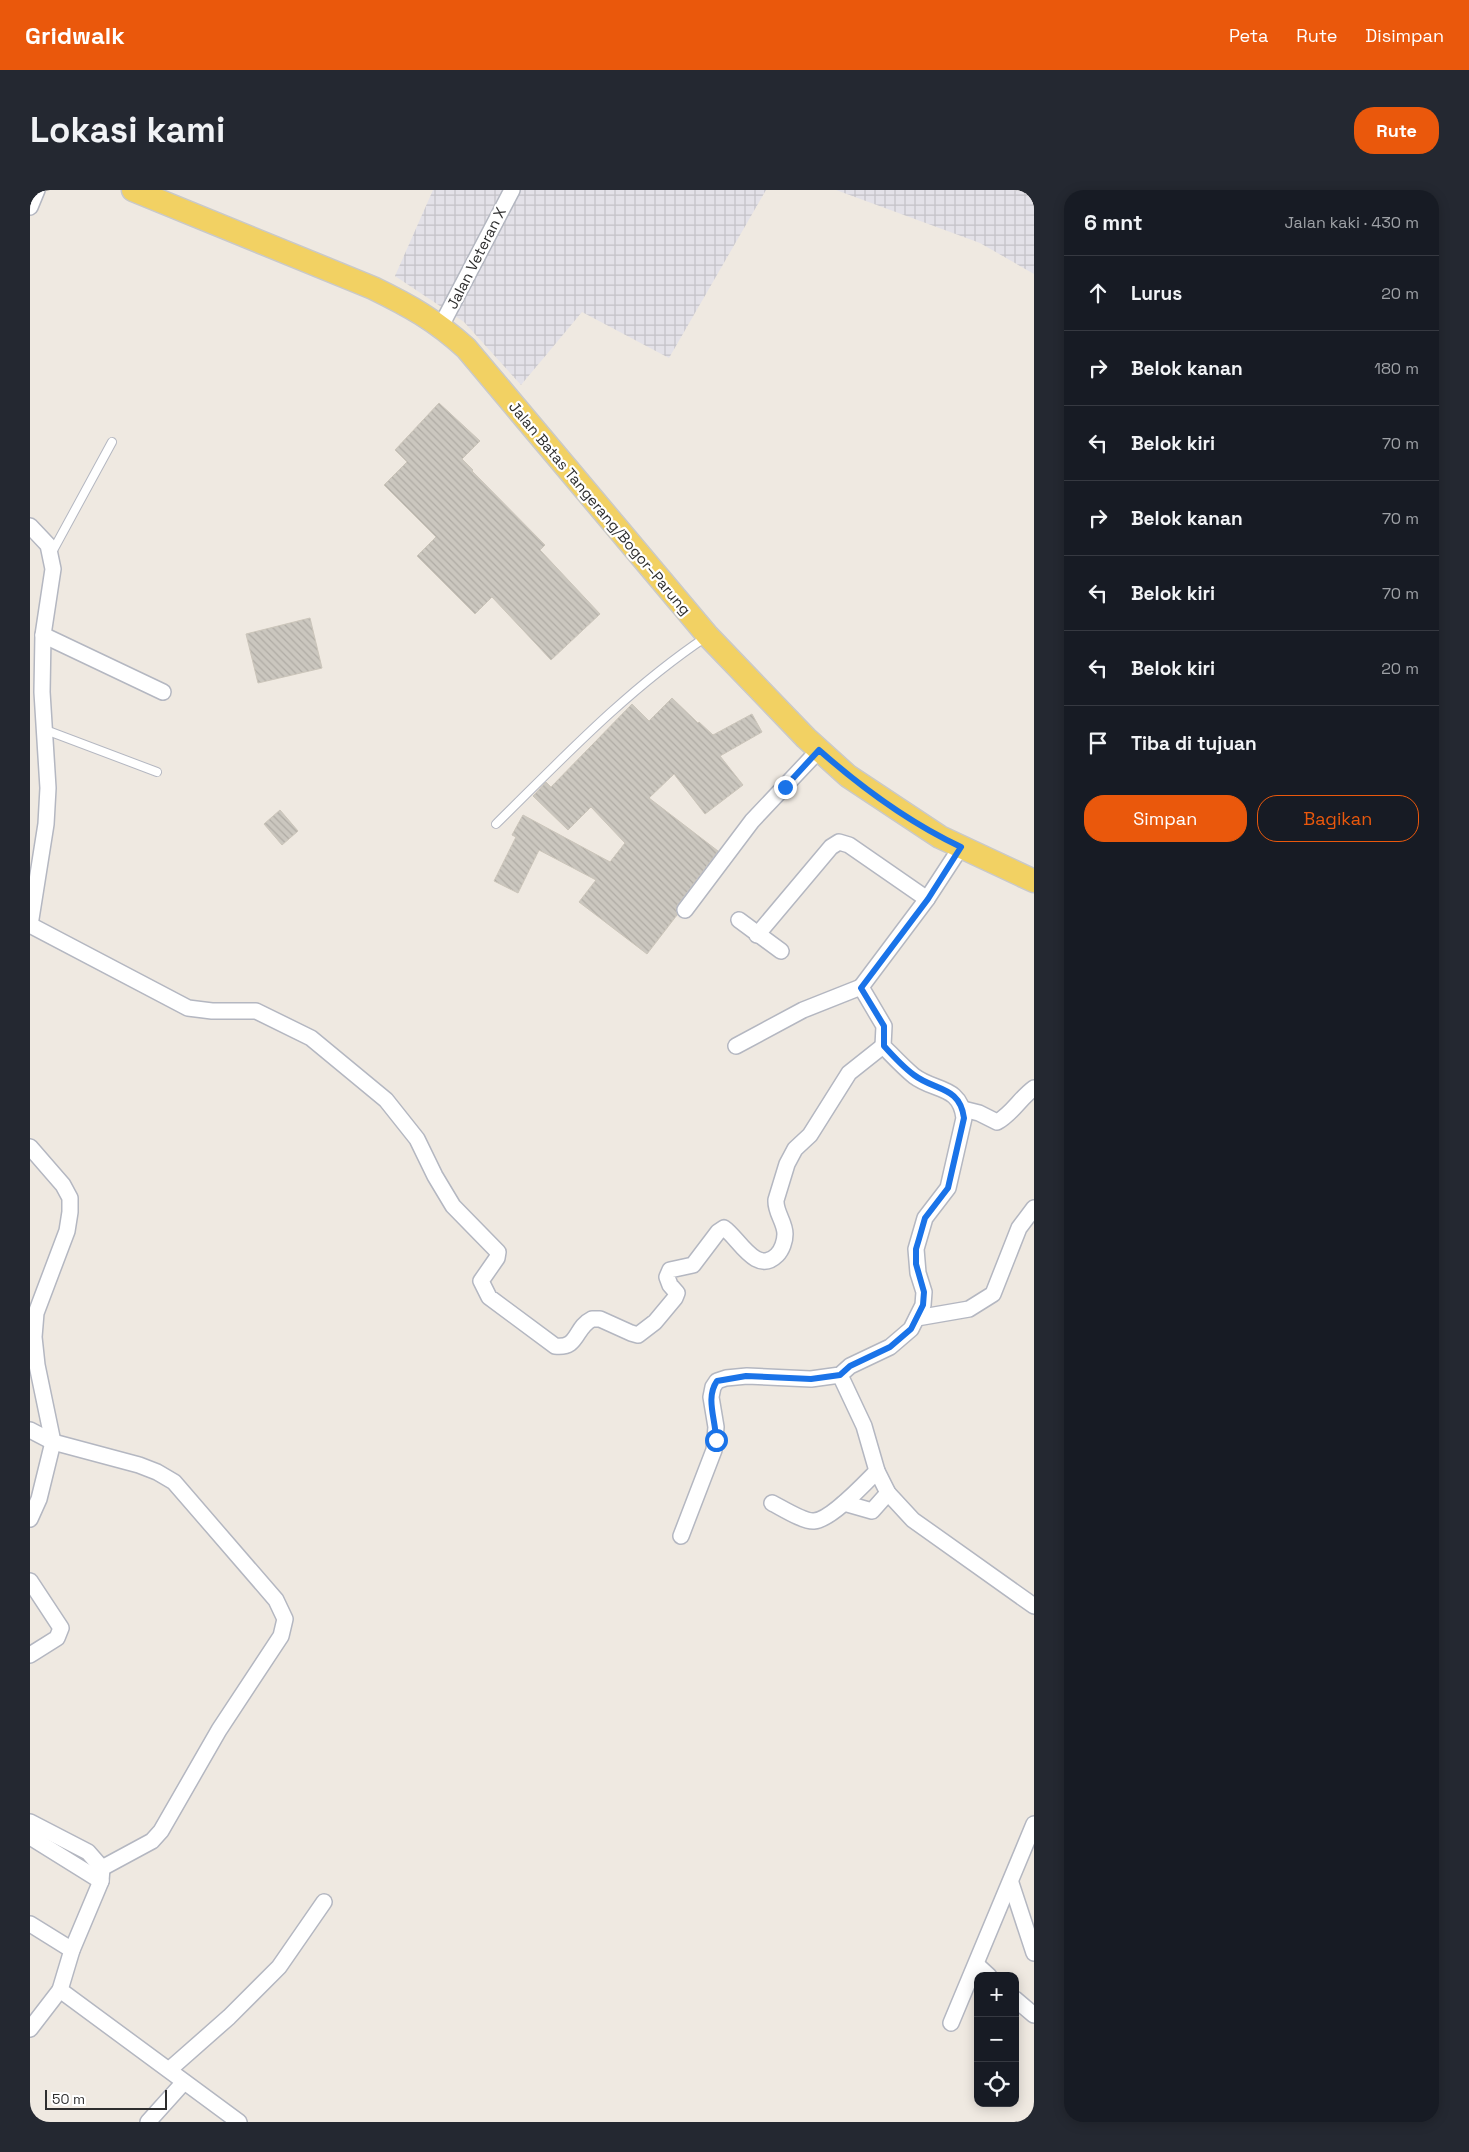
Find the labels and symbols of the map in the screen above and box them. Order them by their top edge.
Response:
street label: Jalan Veteran X [442,204,510,312]
street label: Jalan Batas Tangerang/Bogor–Parung [505,397,695,619]
route end [774,776,797,799]
route start [705,1429,728,1452]
scale bar [45,2087,168,2110]

